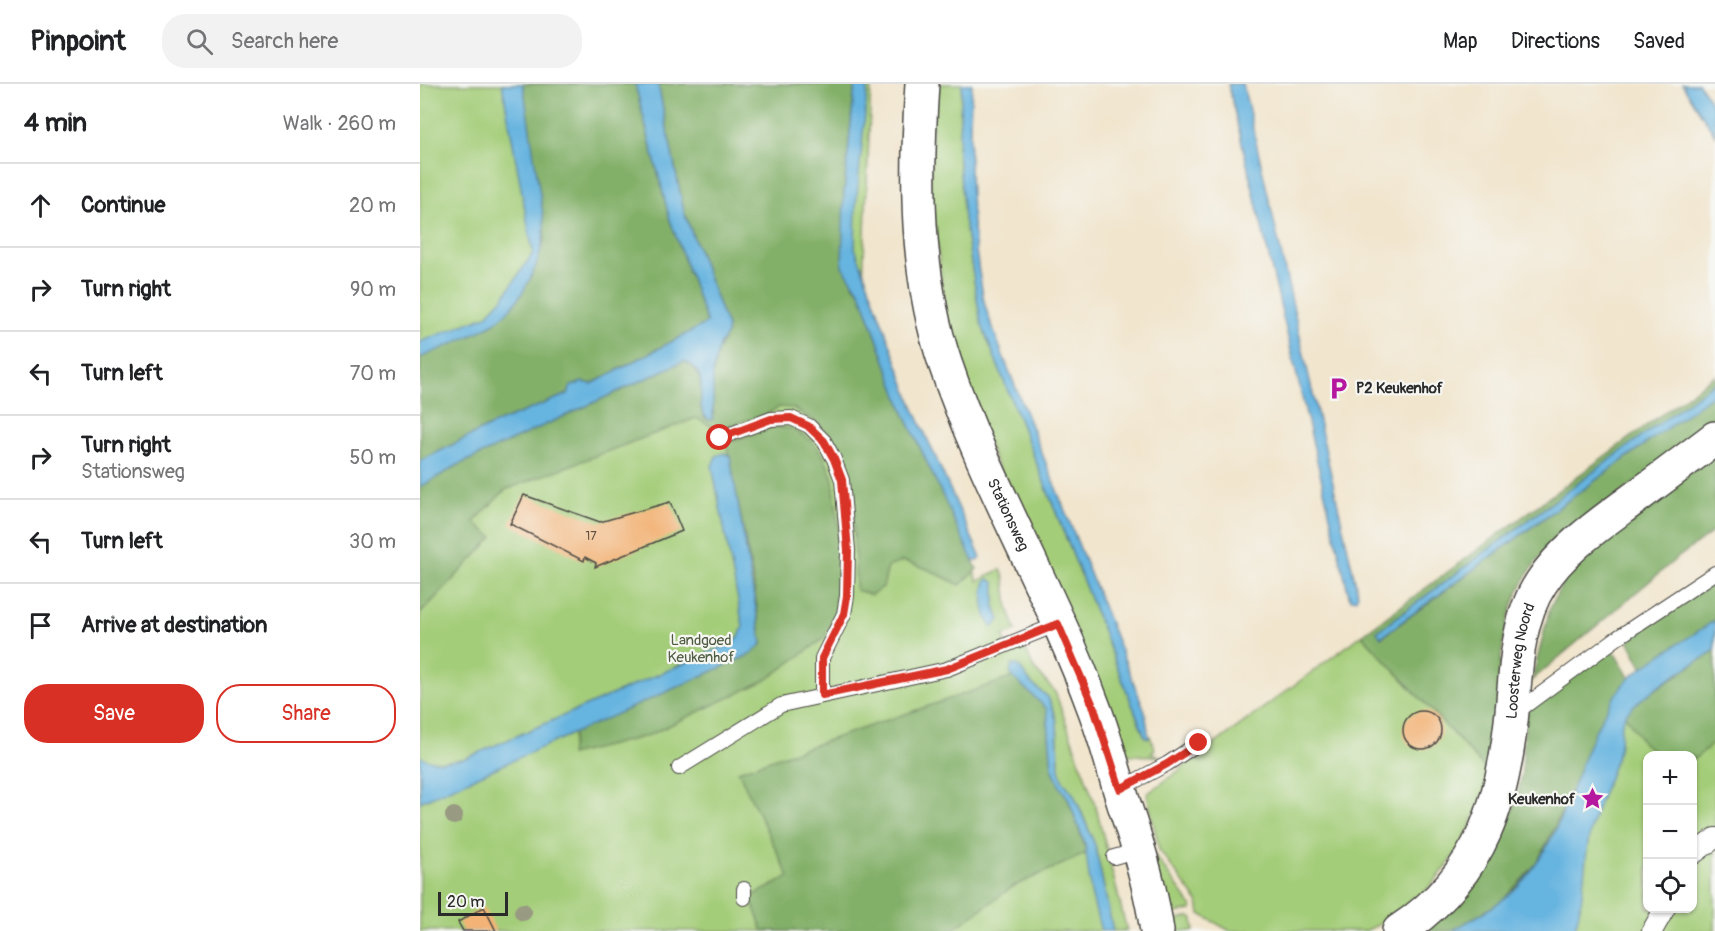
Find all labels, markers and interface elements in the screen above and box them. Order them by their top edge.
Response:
search box [162,14,582,68]
text: Pinpoint [30,24,126,59]
icon: search [183,25,216,58]
text: Search here [231,27,338,55]
text: Map [1443,28,1478,55]
text: Directions [1511,28,1600,55]
text: Saved [1633,28,1685,55]
text: 4 min [24,107,87,139]
text: Walk · 260 m [283,111,396,136]
icon: ahead [24,189,57,222]
text: Continue [81,191,165,219]
text: 20 m [349,193,396,218]
icon: right [24,273,57,306]
text: Turn right [81,275,171,303]
text: 90 m [350,277,396,302]
icon: left [24,357,57,390]
text: Turn left [81,359,163,387]
text: 70 m [350,361,396,386]
parking icon: P2 Keukenhof [1325,375,1351,401]
place label: P2 Keukenhof [1356,379,1444,398]
route start [706,424,732,450]
text: Turn right [81,431,171,459]
icon: right [24,441,57,474]
text: 50 m [349,445,396,470]
text: Stationsweg [81,459,185,484]
street label: Stationsweg [983,475,1033,554]
icon: left [24,525,57,558]
text: Turn left [81,527,163,555]
text: 30 m [349,529,396,554]
house number: 17 [585,529,597,544]
street label: Loosterweg Noord [1502,600,1539,720]
icon: arrive [24,609,57,642]
text: Arrive at destination [81,611,267,639]
park label: Landgoed Keukenhof [667,631,735,667]
button: Save [24,684,204,743]
button: Share [216,684,396,743]
route end [1185,729,1211,755]
map controls [1643,751,1697,913]
button: + [1643,751,1697,805]
place icon: Keukenhof [1580,786,1606,812]
place label: Keukenhof [1508,790,1576,809]
button: − [1643,805,1697,859]
button: locate [1643,859,1697,913]
scale bar [438,889,508,916]
text: 20 m [447,892,485,912]

